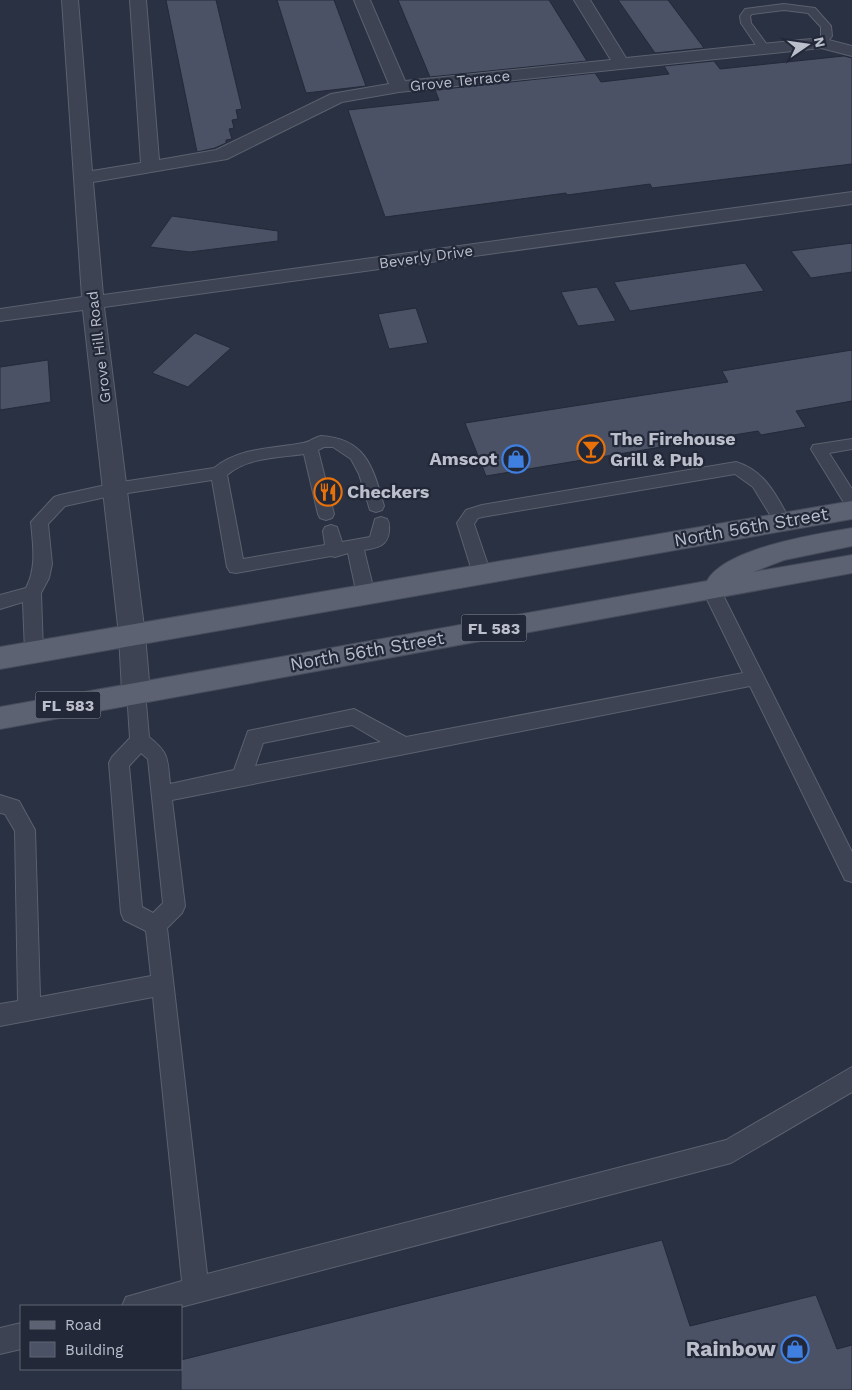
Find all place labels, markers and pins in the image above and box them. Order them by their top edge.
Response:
place label: The Firehouse Grill & Pub [610,428,736,470]
bar icon: The Firehouse Grill & Pub [576,434,606,464]
shop icon: Amscot [501,444,531,474]
place label: Amscot [430,448,497,469]
restaurant icon: Checkers [313,477,343,507]
place label: Checkers [347,481,430,502]
shop icon: Rainbow [780,1334,810,1364]
place label: Rainbow [686,1336,776,1361]

